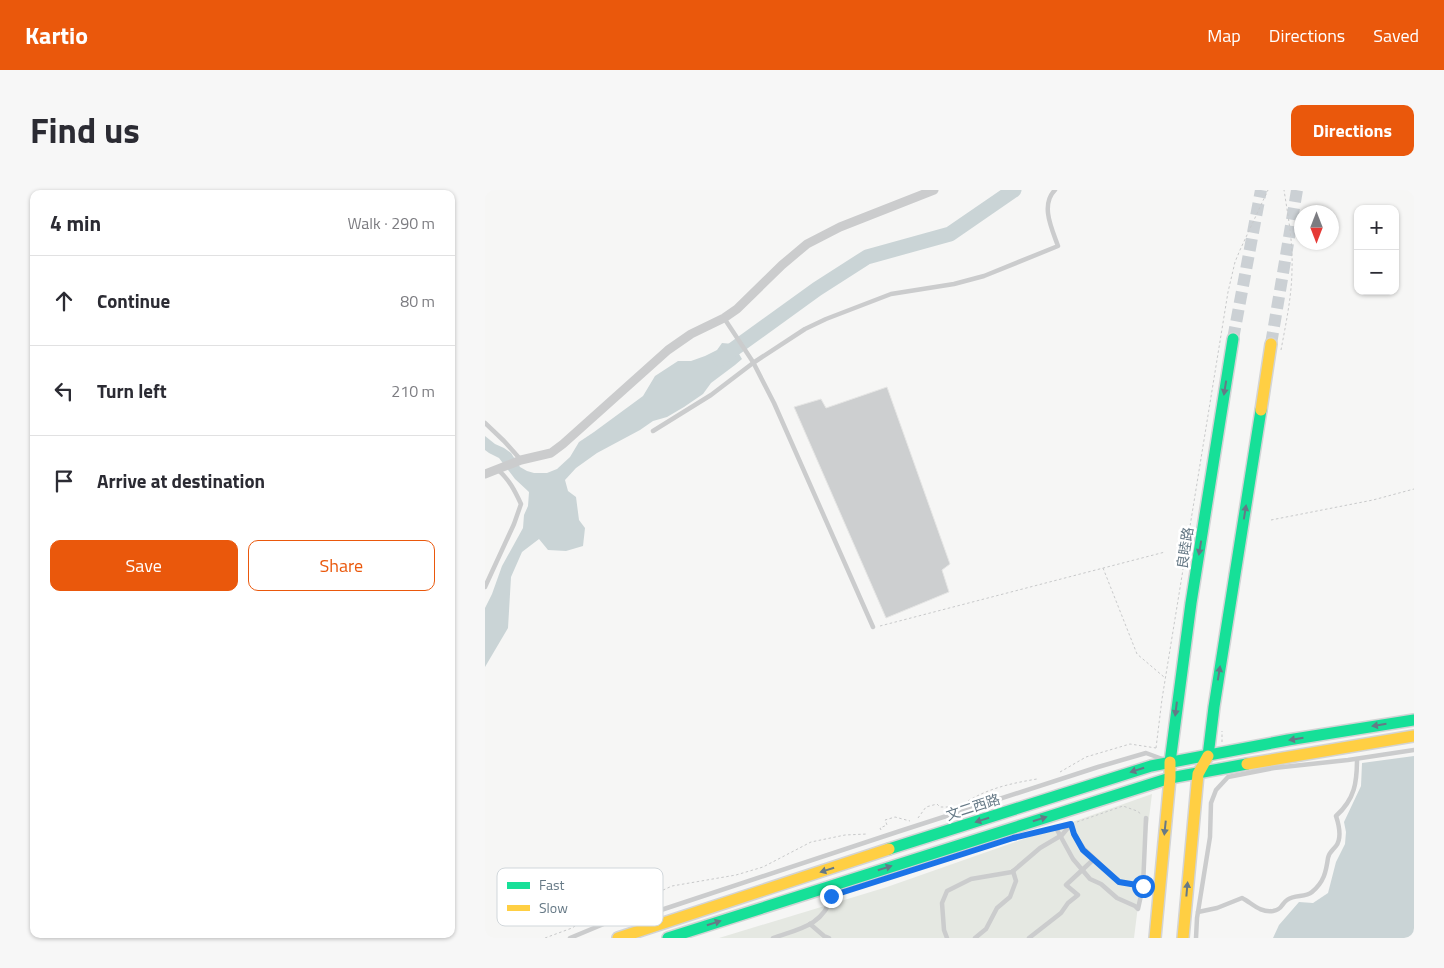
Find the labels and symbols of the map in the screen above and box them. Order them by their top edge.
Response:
north arrow [1294,205,1339,250]
one-way arrow [1221,380,1229,396]
one-way arrow [1241,504,1249,520]
street label: 良睦路 [1171,526,1198,570]
one-way arrow [1196,540,1204,556]
one-way arrow [1216,664,1224,680]
one-way arrow [1172,701,1180,717]
one-way arrow [1371,722,1387,730]
one-way arrow [1288,735,1304,743]
one-way arrow [1129,767,1144,775]
street label: 文二西路 [943,788,1003,825]
one-way arrow [1033,814,1048,822]
one-way arrow [974,816,989,824]
one-way arrow [1161,820,1169,836]
one-way arrow [878,863,893,871]
one-way arrow [820,866,835,874]
legend [497,868,663,926]
text: Fast [539,874,564,895]
route start [1132,875,1155,898]
one-way arrow [1183,881,1191,897]
route end [820,885,843,908]
text: Slow [539,897,568,918]
one-way arrow [707,919,722,927]

